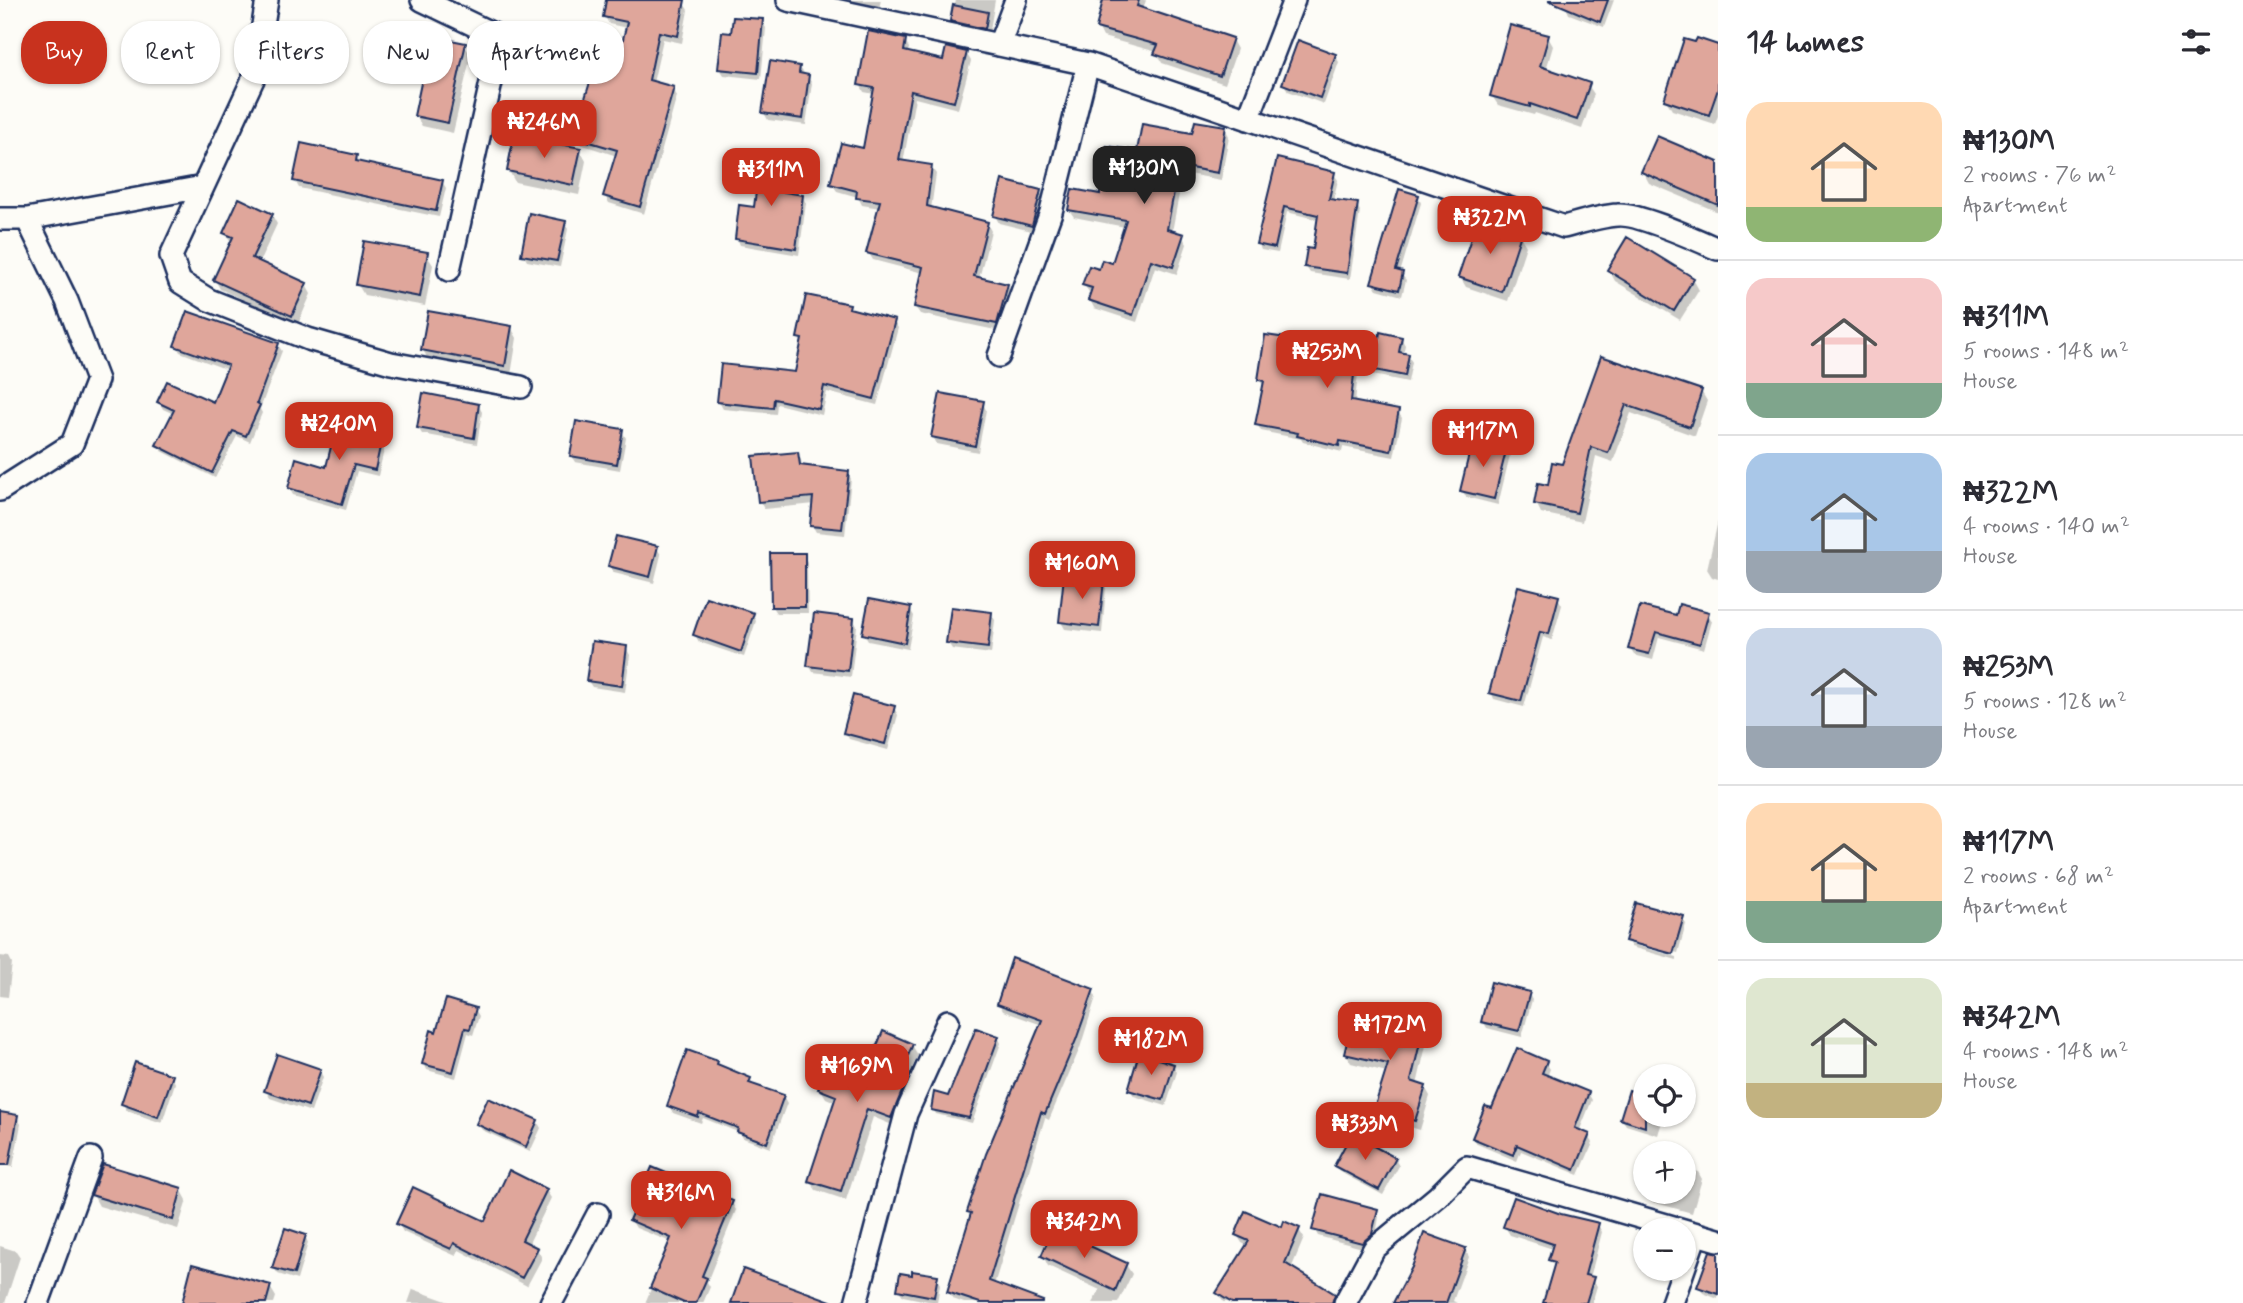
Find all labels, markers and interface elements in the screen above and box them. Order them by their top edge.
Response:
chip: Buy [21,21,107,84]
chip: Rent [121,21,220,84]
chip: Filters [234,21,349,84]
chip: New [363,21,453,84]
chip: Apartment [467,21,624,84]
text: 14 homes [1746,23,1864,62]
icon: filters [2177,23,2215,61]
pin: ₦246M [495,100,593,160]
text: ₦246M [508,108,580,138]
text: ₦130M [1963,122,2055,161]
icon: home [1802,130,1886,214]
pin: ₦130M [1095,146,1193,206]
pin: ₦311M [722,148,820,208]
text: ₦130M [1109,154,1179,184]
text: ₦311M [738,156,804,186]
text: 2 rooms · 76 m² [1963,161,2116,191]
text: Apartment [1963,191,2068,221]
pin: ₦322M [1441,196,1539,256]
text: ₦322M [1453,204,1527,234]
text: ₦311M [1963,298,2049,337]
icon: home [1802,306,1886,390]
pin: ₦253M [1278,330,1376,390]
text: 5 rooms · 148 m² [1963,337,2129,367]
text: ₦253M [1292,338,1362,368]
text: House [1963,367,2017,397]
pin: ₦240M [290,402,388,462]
text: ₦240M [301,410,377,440]
pin: ₦117M [1434,410,1532,469]
text: ₦117M [1448,417,1518,447]
text: ₦322M [1963,473,2058,512]
icon: home [1802,481,1886,565]
text: 4 rooms · 140 m² [1963,512,2130,542]
pin: ₦160M [1033,542,1131,601]
text: House [1963,542,2017,572]
text: ₦160M [1045,549,1119,579]
text: ₦253M [1963,648,2054,687]
icon: home [1802,656,1886,740]
text: 5 rooms · 128 m² [1963,687,2127,717]
text: House [1963,717,2017,747]
text: ₦117M [1963,823,2054,862]
icon: home [1802,831,1886,915]
text: 2 rooms · 68 m² [1963,862,2114,892]
text: Apartment [1963,892,2068,922]
text: ₦342M [1963,998,2061,1037]
pin: ₦172M [1341,1002,1439,1062]
icon: home [1802,1006,1886,1090]
text: ₦172M [1354,1010,1426,1040]
pin: ₦182M [1102,1018,1200,1077]
text: ₦182M [1114,1025,1188,1055]
text: 4 rooms · 148 m² [1963,1037,2128,1067]
pin: ₦169M [808,1044,906,1104]
text: ₦169M [821,1052,893,1082]
map controls [1633,1064,1696,1281]
button: locate [1633,1064,1696,1127]
text: House [1963,1067,2017,1097]
pin: ₦333M [1316,1102,1414,1162]
text: ₦333M [1332,1110,1398,1140]
button: + [1633,1141,1696,1204]
pin: ₦316M [632,1172,730,1231]
text: ₦316M [647,1179,715,1209]
pin: ₦342M [1035,1200,1133,1260]
text: ₦342M [1047,1208,1121,1238]
button: − [1633,1218,1696,1281]

